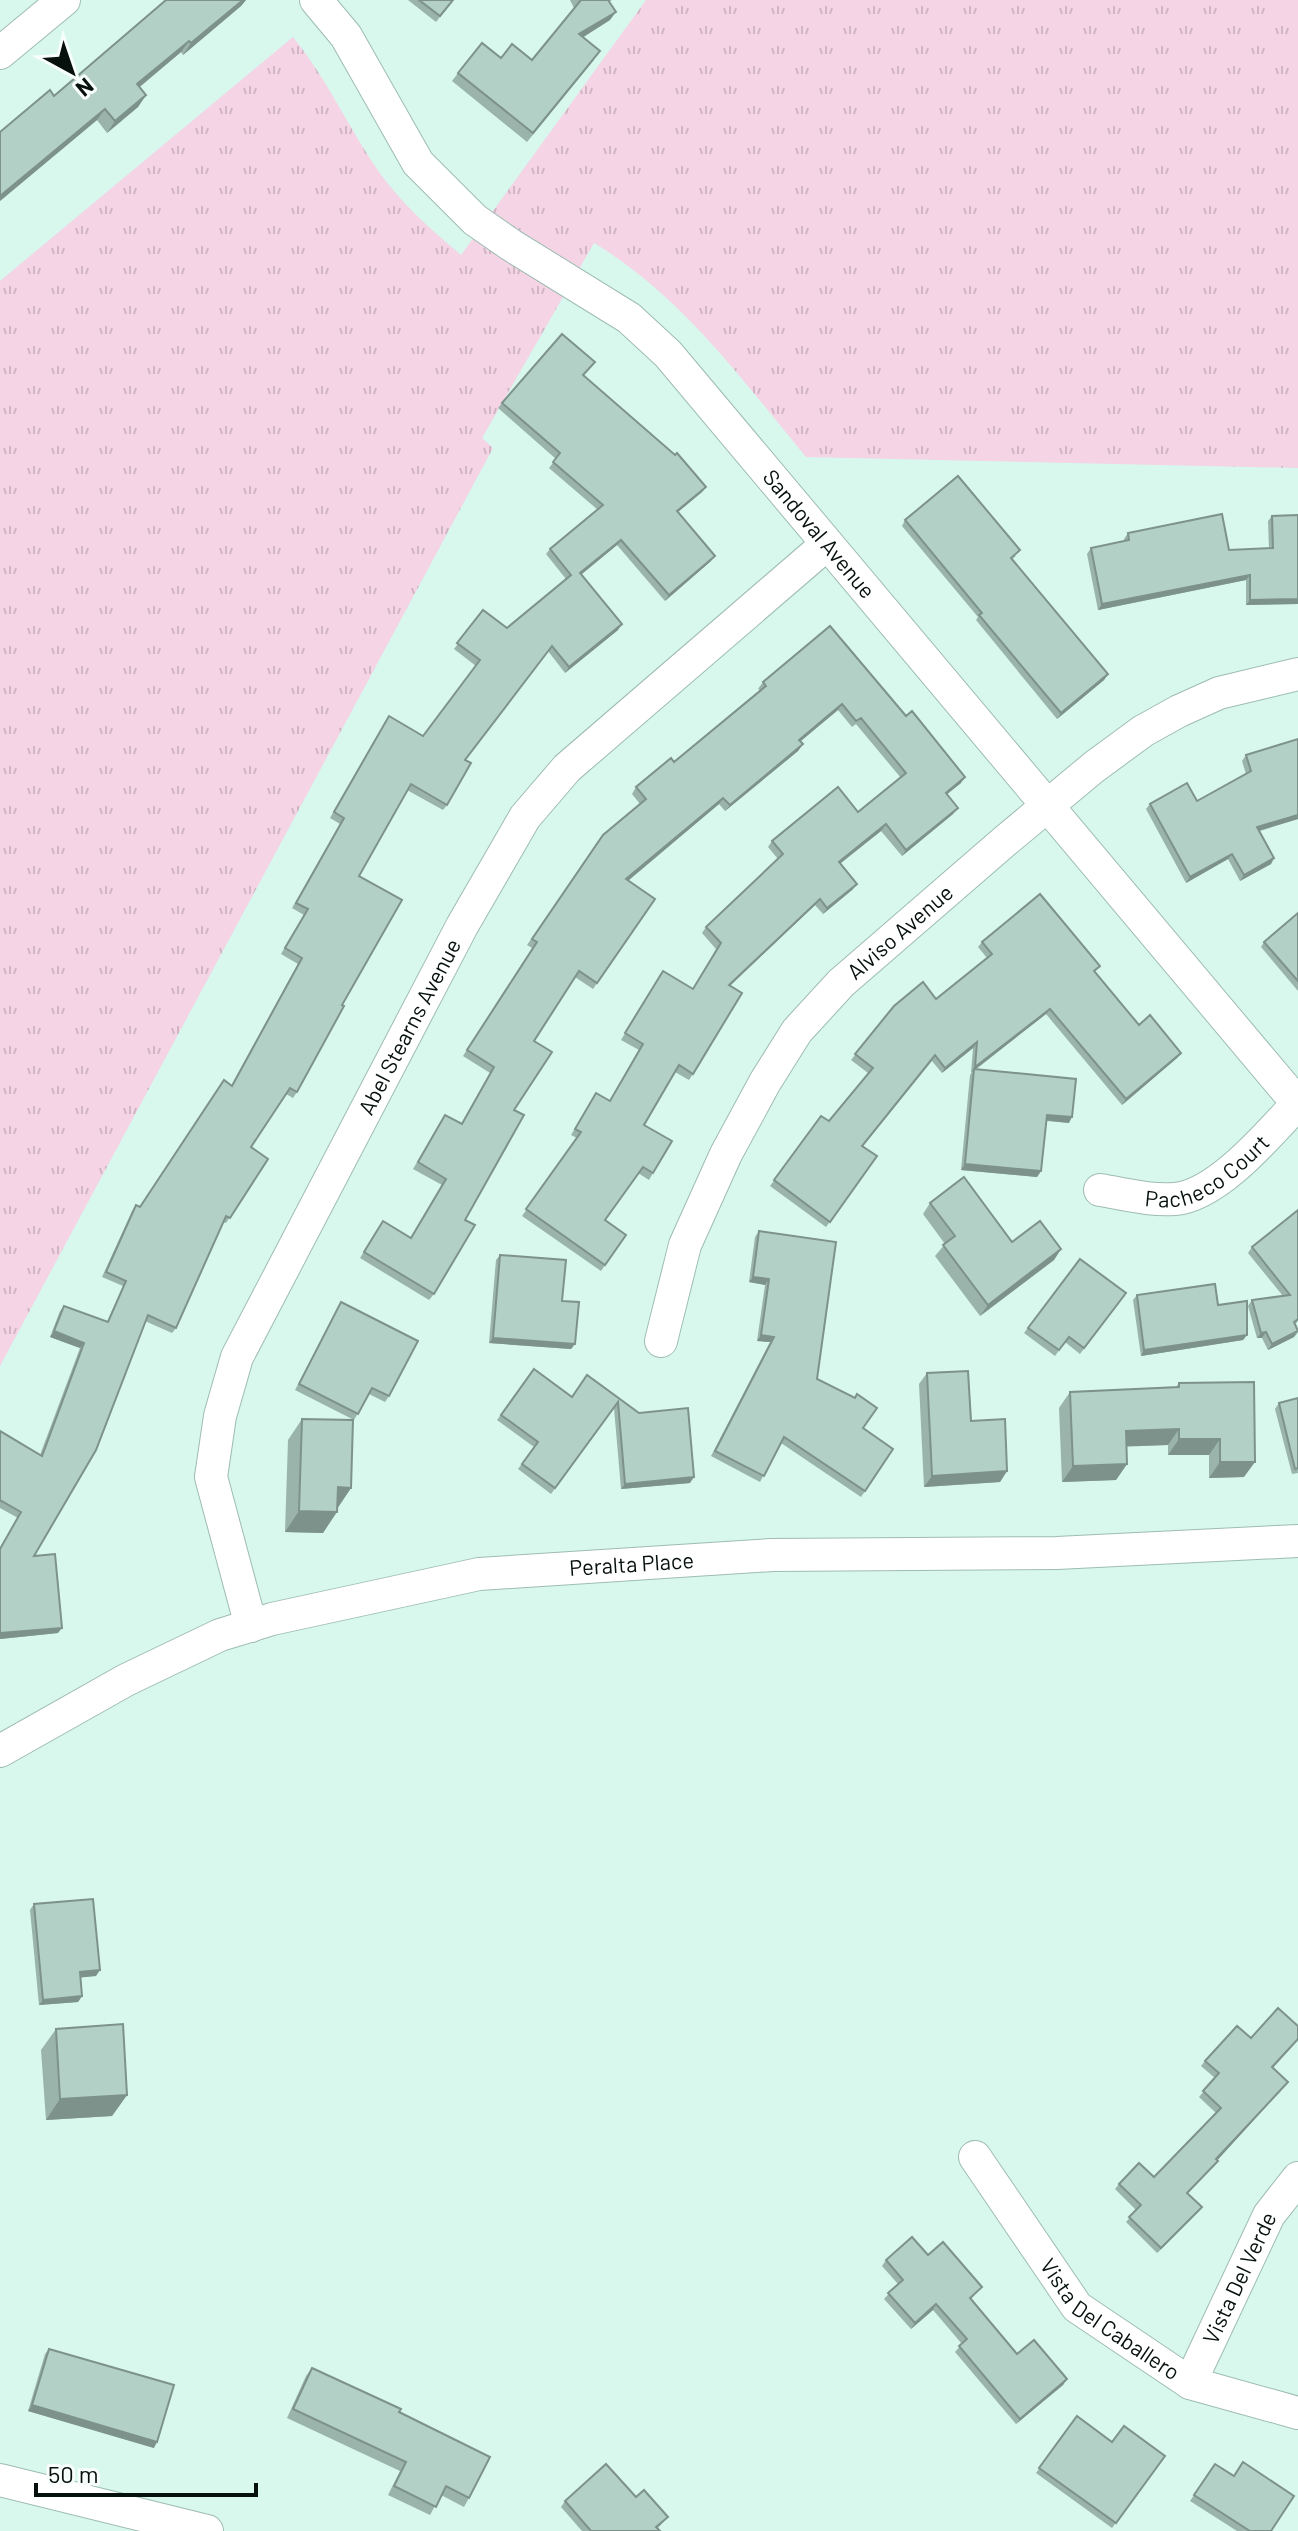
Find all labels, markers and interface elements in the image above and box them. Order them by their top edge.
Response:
north arrow [32,32,112,112]
text: N [72,73,99,103]
street label: Sandoval Avenue [758,463,881,603]
street label: Alviso Avenue [841,878,958,984]
street label: Abel Stearns Avenue [352,934,465,1118]
street label: Pacheco Court [1144,1129,1274,1211]
street label: Peralta Place [568,1546,695,1580]
street label: Vista Del Verde [1196,2207,1281,2348]
street label: Vista Del Caballero [1036,2253,1185,2385]
scale bar [36,2447,256,2497]
text: 50 m [48,2459,99,2488]

